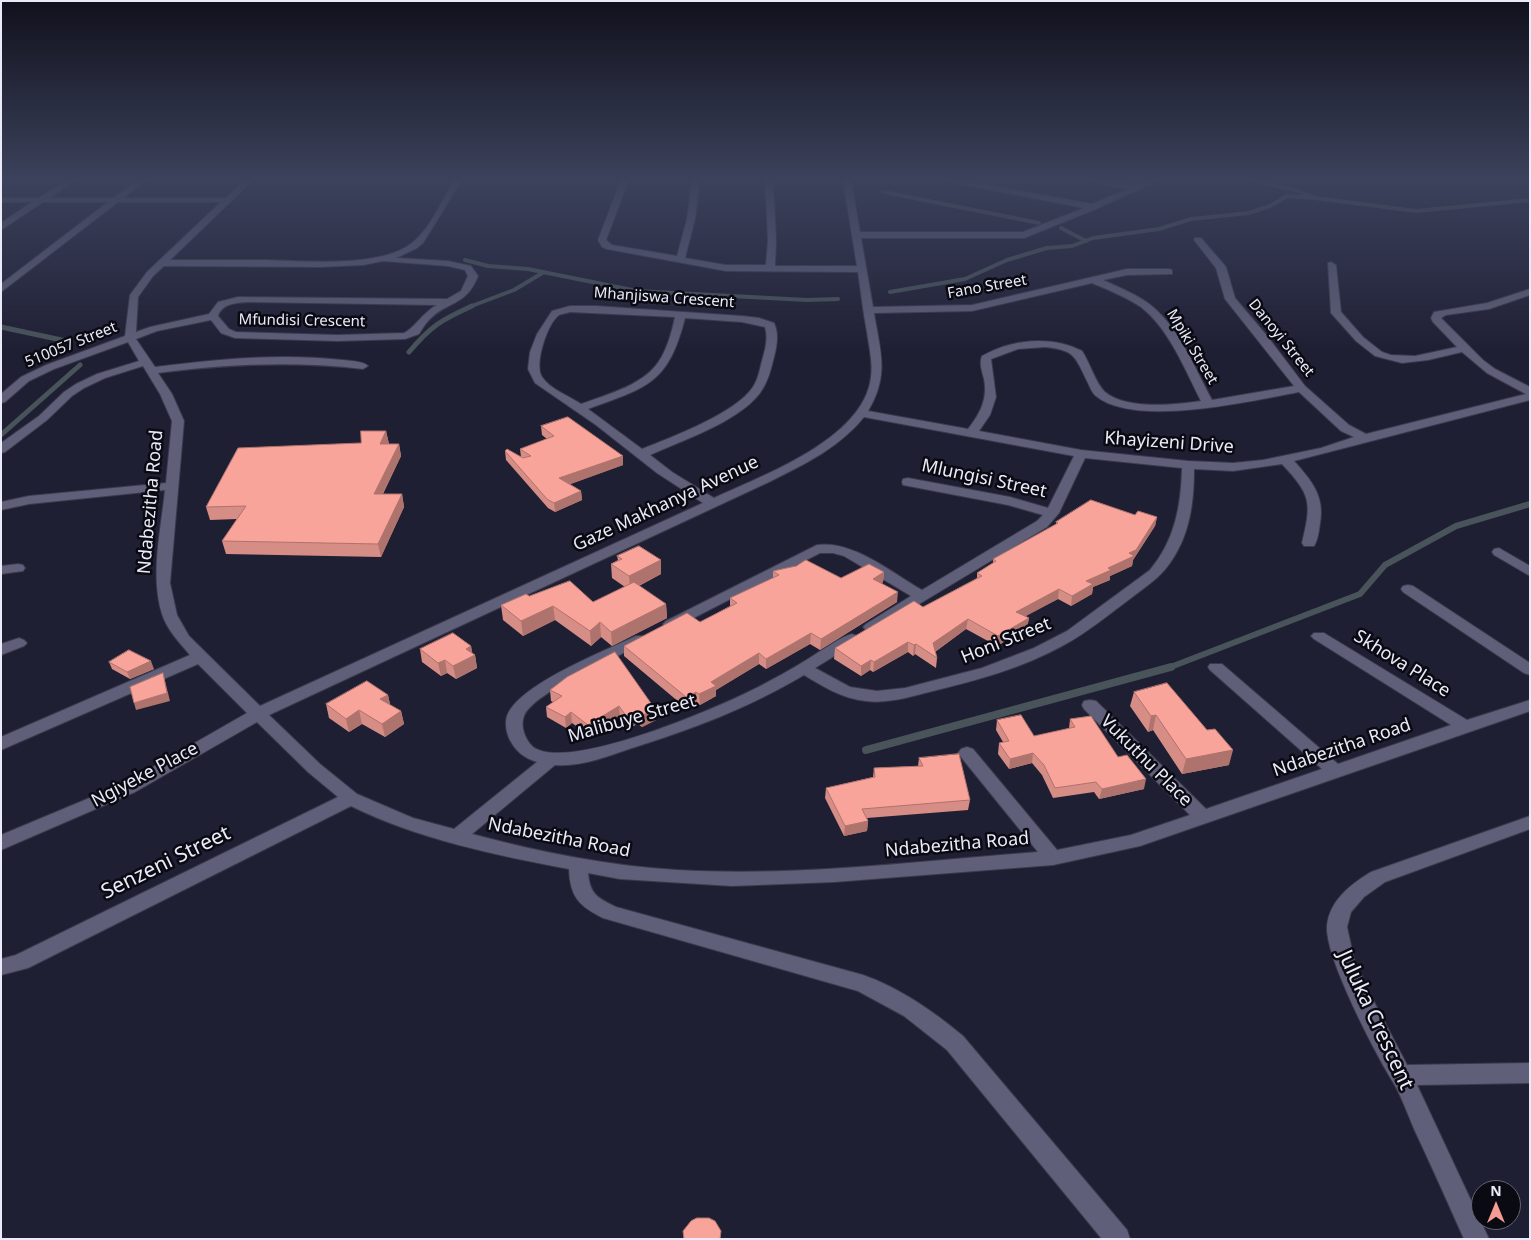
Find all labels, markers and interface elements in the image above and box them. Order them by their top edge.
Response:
street label: Fano Street [946,271,1028,303]
street label: Mhanjiswa Crescent [593,284,735,312]
street label: Danoyi Street [1244,296,1318,380]
street label: Mpiki Street [1163,306,1221,388]
street label: Mfundisi Crescent [238,311,366,331]
street label: 510057 Street [23,318,119,372]
street label: Khayizeni Drive [1104,428,1234,458]
street label: Ndabezitha Road [134,429,168,575]
street label: Gaze Makhanya Avenue [570,452,762,556]
street label: Mlungisi Street [920,455,1048,503]
street label: Honi Street [958,613,1054,669]
street label: Skhova Place [1350,626,1454,702]
street label: Malibuye Street [565,690,699,748]
street label: Vukuthu Place [1096,711,1196,811]
street label: Ndabezitha Road [1270,714,1414,782]
street label: Ngiyeke Place [88,738,202,812]
street label: Ndabezitha Road [486,814,632,862]
street label: Senzeni Street [97,821,235,905]
street label: Ndabezitha Road [884,828,1030,862]
street label: Juluka Crescent [1332,946,1418,1094]
north arrow [1471,1180,1521,1230]
text: N [1490,1181,1502,1200]

